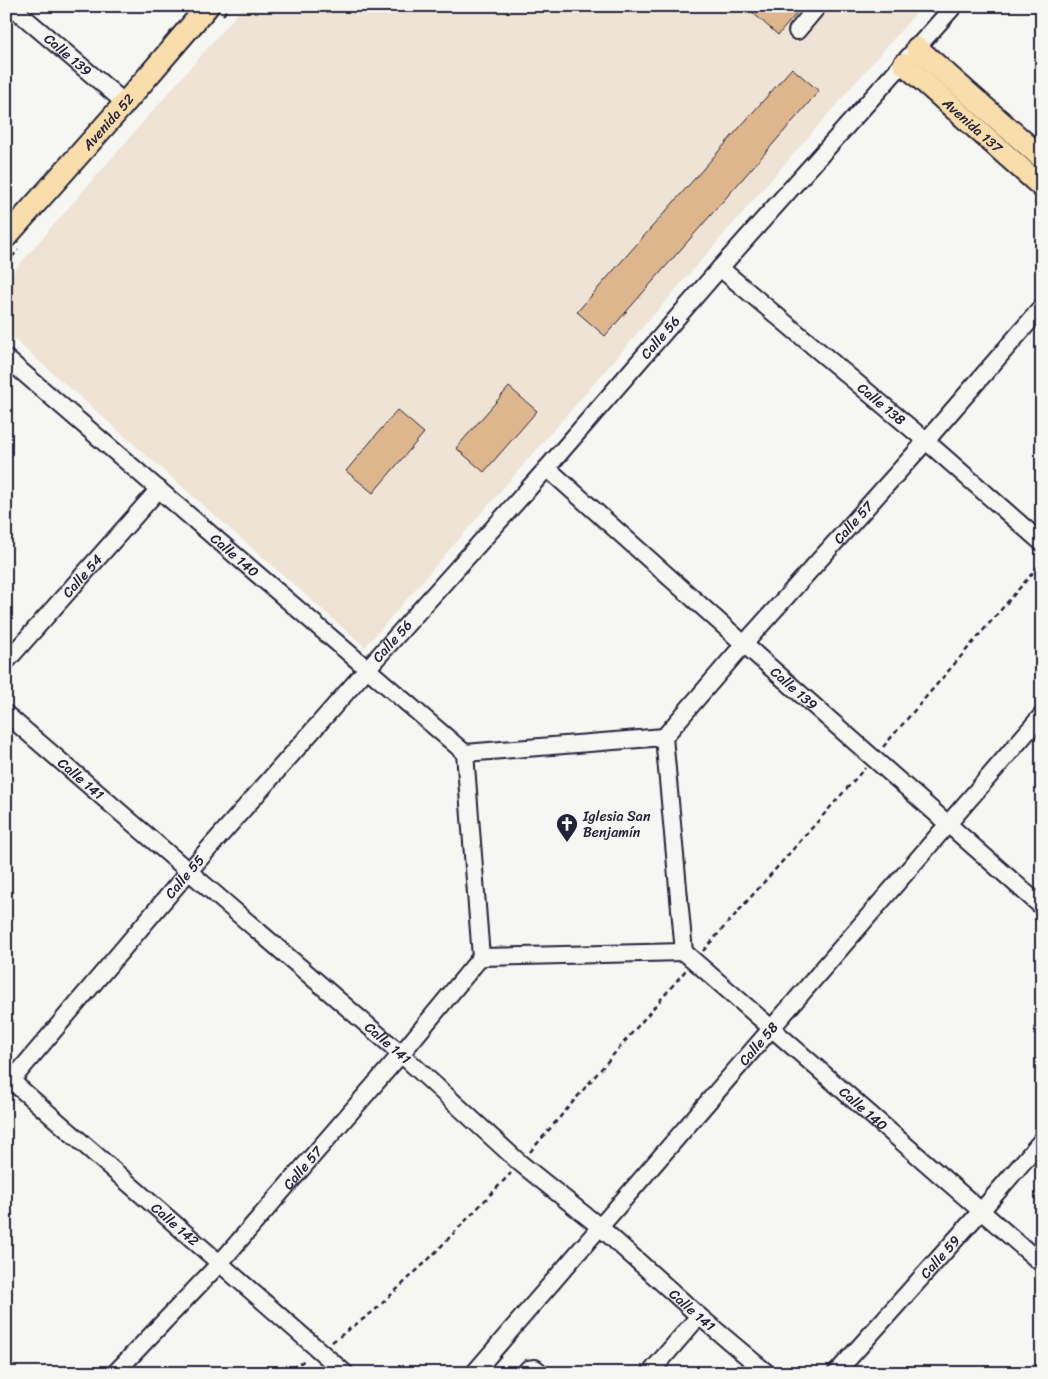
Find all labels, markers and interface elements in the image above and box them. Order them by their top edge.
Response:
street label: Calle 139 [38,27,98,83]
street label: Avenida 52 [76,88,141,157]
street label: Avenida 137 [936,91,1009,160]
street label: Calle 56 [634,310,687,365]
street label: Calle 138 [851,376,911,432]
street label: Calle 57 [827,495,880,550]
street label: Calle 140 [204,527,265,584]
street label: Calle 54 [56,548,109,604]
street label: Calle 56 [366,614,419,669]
street label: Calle 139 [764,660,824,717]
street label: Calle 141 [52,751,110,807]
place label: Iglesia San Benjamín [582,804,651,845]
church icon: Iglesia San Benjamín [555,812,579,843]
street label: Calle 55 [159,849,211,905]
street label: Calle 141 [359,1016,417,1071]
street label: Calle 58 [732,1016,785,1072]
street label: Calle 140 [833,1080,893,1137]
street label: Calle 57 [277,1140,330,1196]
street label: Calle 142 [145,1196,205,1253]
street label: Calle 59 [914,1229,967,1285]
street label: Calle 141 [663,1282,721,1338]

